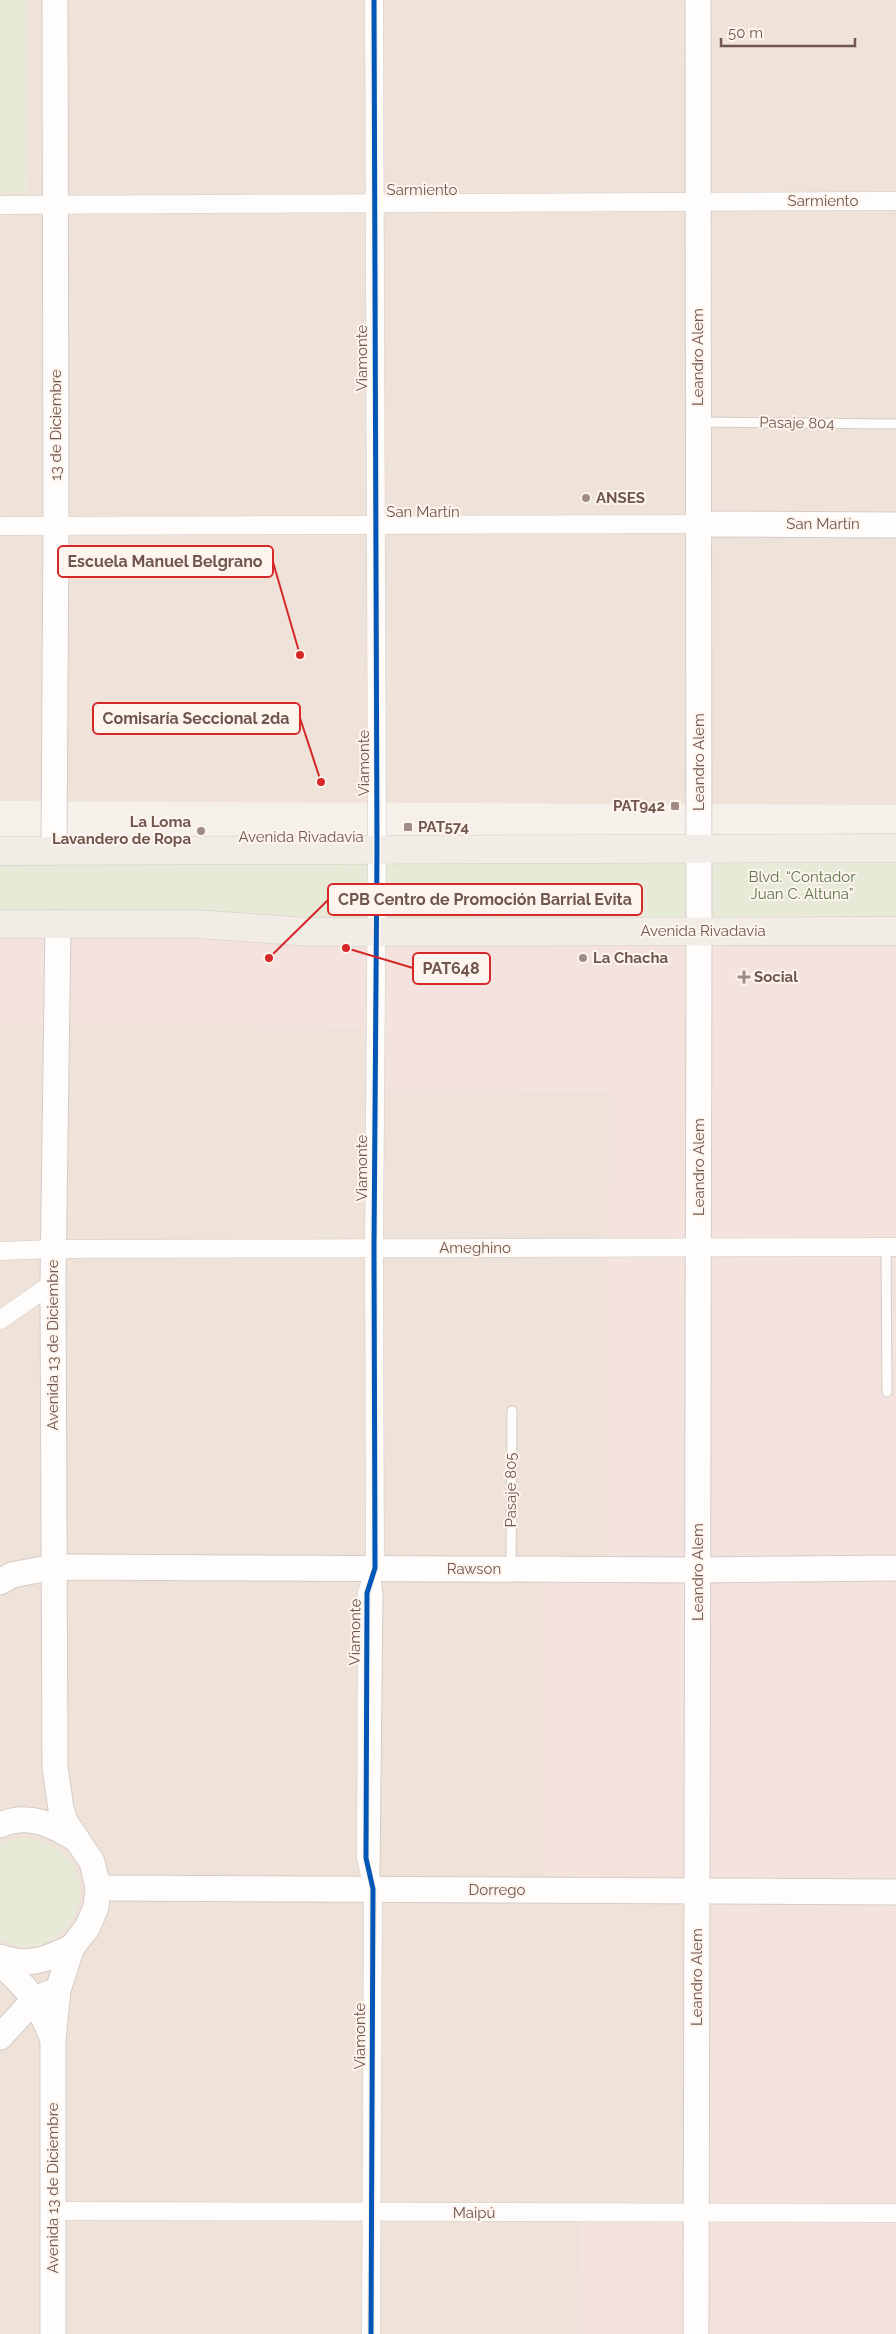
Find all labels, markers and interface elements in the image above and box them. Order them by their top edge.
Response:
scale bar [721,15,855,47]
text: 50 m [728,24,763,42]
street label: Sarmiento [387,181,458,199]
street label: Sarmiento [788,192,859,210]
street label: Leandro Alem [689,308,707,406]
street label: Viamonte [353,324,371,391]
street label: 13 de Diciembre [47,369,65,481]
street label: Pasaje 804 [759,413,835,433]
place label: ANSES [596,489,645,507]
marker: ANSES [580,492,592,504]
street label: San Martín [386,503,460,521]
street label: San Martín [786,515,860,533]
callout: Escuela Manuel Belgrano [58,546,273,577]
text: Escuela Manuel Belgrano [68,552,263,571]
callout: Comisaría Seccional 2da [93,703,300,734]
text: Comisaría Seccional 2da [103,709,290,728]
street label: Leandro Alem [690,713,708,811]
street label: Viamonte [355,729,373,796]
place label: PAT942 [613,797,665,815]
marker: PAT942 [669,800,681,812]
place label: La Loma Lavandero de Ropa [52,813,191,848]
place label: PAT574 [418,818,470,836]
marker: PAT574 [402,821,414,833]
marker: La Loma Lavandero de Ropa [195,825,207,837]
street label: Avenida Rivadavia [238,828,364,846]
park label: Blvd. “Contador Juan C. Altuna” [749,868,856,903]
callout: CPB Centro de Promoción Barrial Evita [328,884,642,915]
text: CPB Centro de Promoción Barrial Evita [338,890,632,909]
street label: Avenida Rivadavia [640,922,766,940]
place label: La Chacha [593,949,668,967]
marker: La Chacha [577,952,589,964]
callout: PAT648 [413,953,490,984]
text: PAT648 [422,959,480,978]
place label: Social [754,968,798,986]
marker: Social [738,971,750,983]
street label: Leandro Alem [690,1118,708,1216]
street label: Viamonte [353,1134,371,1201]
street label: Ameghino [439,1239,511,1257]
street label: Avenida 13 de Diciembre [44,1259,62,1430]
street label: Pasaje 805 [502,1452,520,1528]
street label: Leandro Alem [689,1523,707,1621]
street label: Rawson [447,1560,501,1578]
street label: Viamonte [345,1598,365,1666]
street label: Dorrego [469,1881,526,1899]
street label: Leandro Alem [688,1928,706,2026]
street label: Viamonte [351,2002,369,2069]
street label: Avenida 13 de Diciembre [44,2102,62,2273]
street label: Maipú [453,2204,495,2222]

